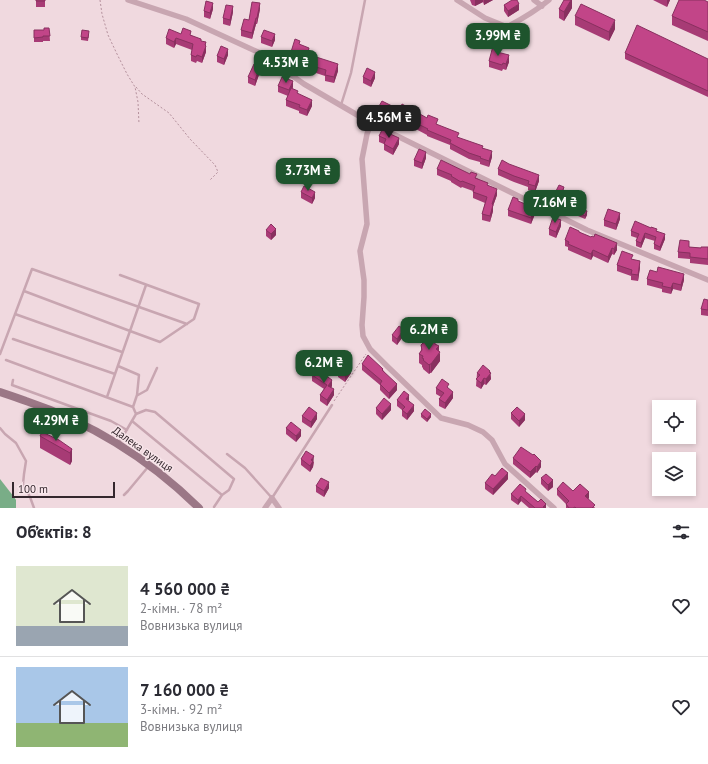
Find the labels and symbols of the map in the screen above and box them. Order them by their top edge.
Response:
pin: 3.99M ₴ [461,23,535,57]
pin: 4.53M ₴ [249,50,323,84]
pin: 4.56M ₴ [352,105,426,139]
pin: 3.73M ₴ [271,158,345,192]
pin: 7.16M ₴ [518,190,592,224]
pin: 6.2M ₴ [396,317,462,351]
pin: 6.2M ₴ [291,350,357,384]
pin: 4.29M ₴ [19,408,93,442]
street label: Далека вулиця [110,423,176,475]
scale bar [12,480,115,499]

